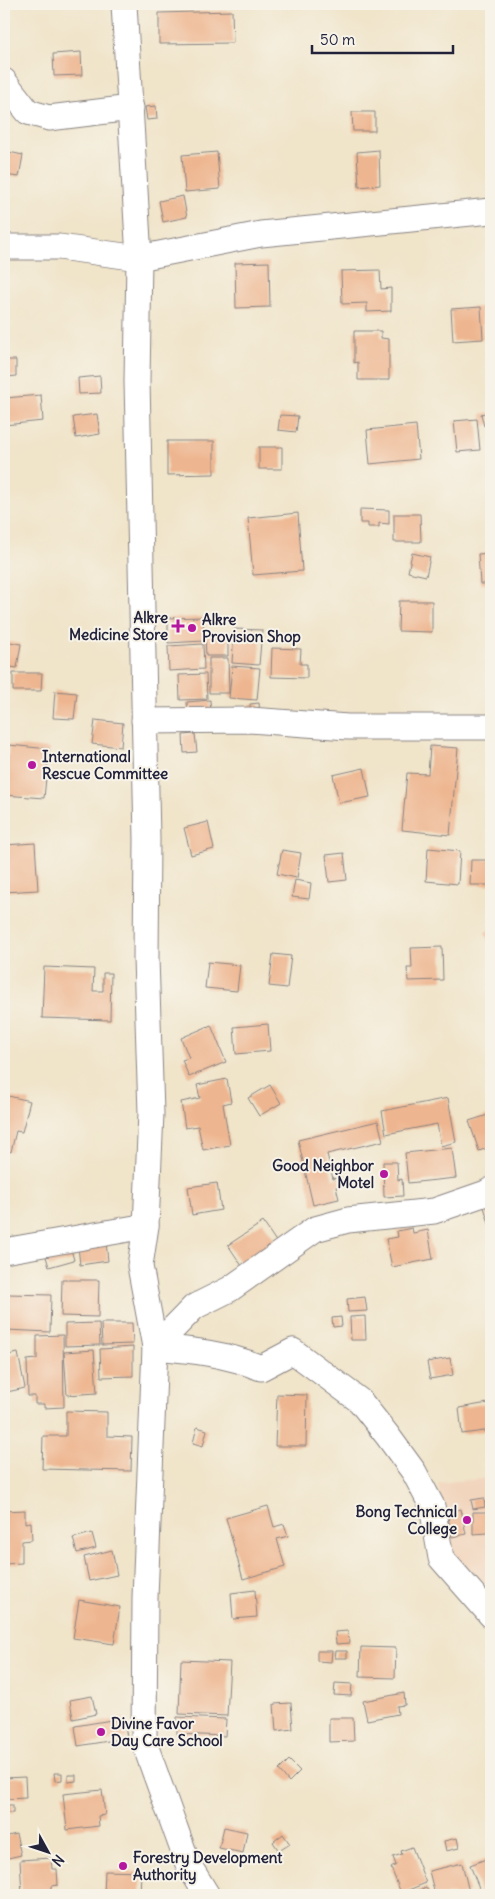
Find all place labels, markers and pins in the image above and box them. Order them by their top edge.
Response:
place label: Alkre Medicine Store [69,608,168,644]
place label: Alkre Provision Shop [202,610,301,647]
marker: Alkre Medicine Store [172,620,184,632]
marker: Alkre Provision Shop [186,622,198,634]
place label: International Rescue Committee [42,747,168,783]
marker: International Rescue Committee [26,759,38,771]
place label: Good Neighbor Motel [272,1156,375,1192]
marker: Good Neighbor Motel [378,1168,390,1180]
place label: Bong Technical College [355,1502,457,1539]
marker: Bong Technical College [461,1514,473,1526]
place label: Divine Favor Day Care School [111,1714,223,1751]
marker: Divine Favor Day Care School [95,1726,107,1738]
place label: Forestry Development Authority [133,1848,283,1885]
marker: Forestry Development Authority [117,1860,129,1872]

